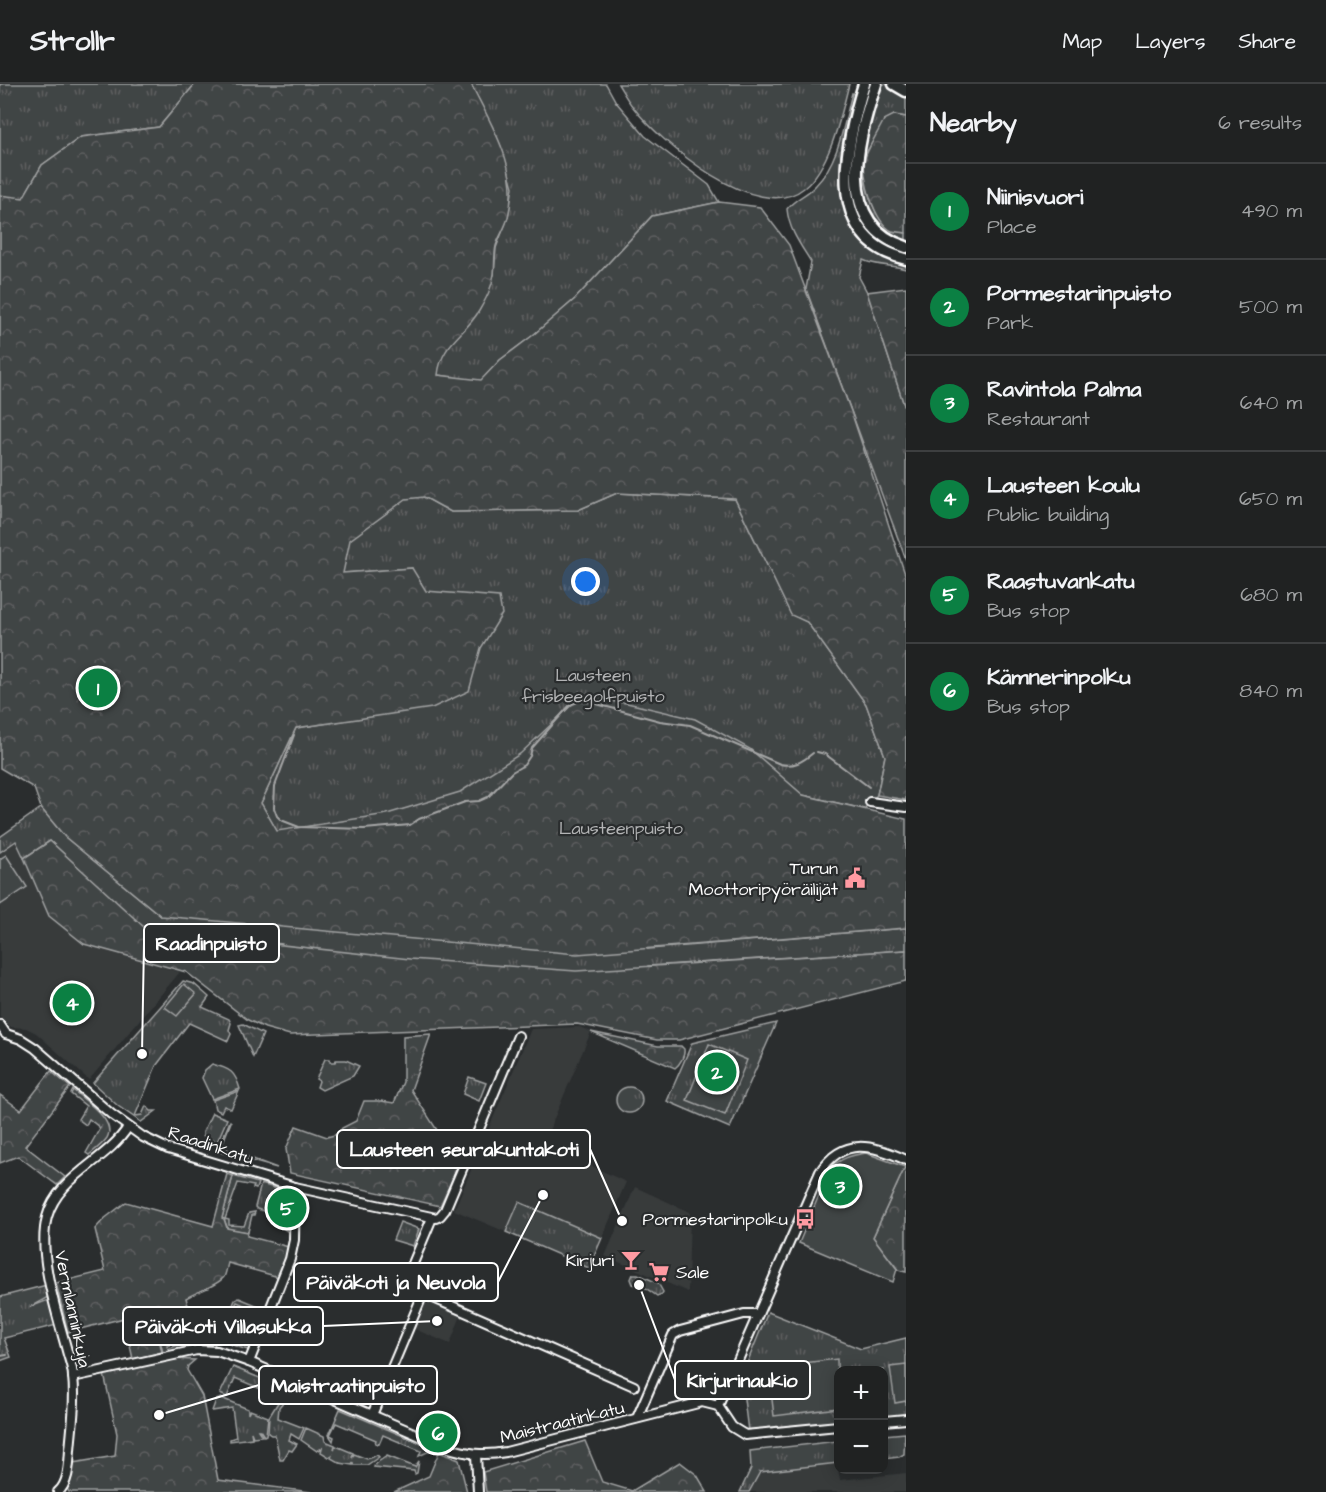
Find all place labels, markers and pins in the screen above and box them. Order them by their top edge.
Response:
pin: 1 [78,666,118,710]
place label: Turun Moottoripyöräilijät [688,856,839,903]
public building icon: Turun Moottoripyöräilijät [843,866,867,890]
callout: Raadinpuisto [144,924,279,962]
pin: 4 [52,980,92,1026]
pin: 2 [698,1050,736,1094]
callout: Lausteen seurakuntakoti [337,1130,590,1168]
pin: 3 [820,1164,860,1208]
pin: 5 [268,1186,306,1230]
place label: Pormestarinpolku [642,1207,788,1232]
bus stop icon: Pormestarinpolku [793,1207,817,1231]
place label: Kirjuri [565,1248,614,1273]
bar icon: Kirjuri [619,1248,643,1272]
supermarket icon: Sale [647,1260,671,1284]
place label: Sale [676,1260,710,1285]
callout: Päiväkoti ja Neuvola [294,1263,498,1301]
callout: Päiväkoti Villasukka [123,1307,323,1345]
callout: Kirjurinaukio [675,1361,810,1399]
callout: Maistraatinpuisto [259,1366,437,1404]
pin: 6 [418,1410,458,1456]

